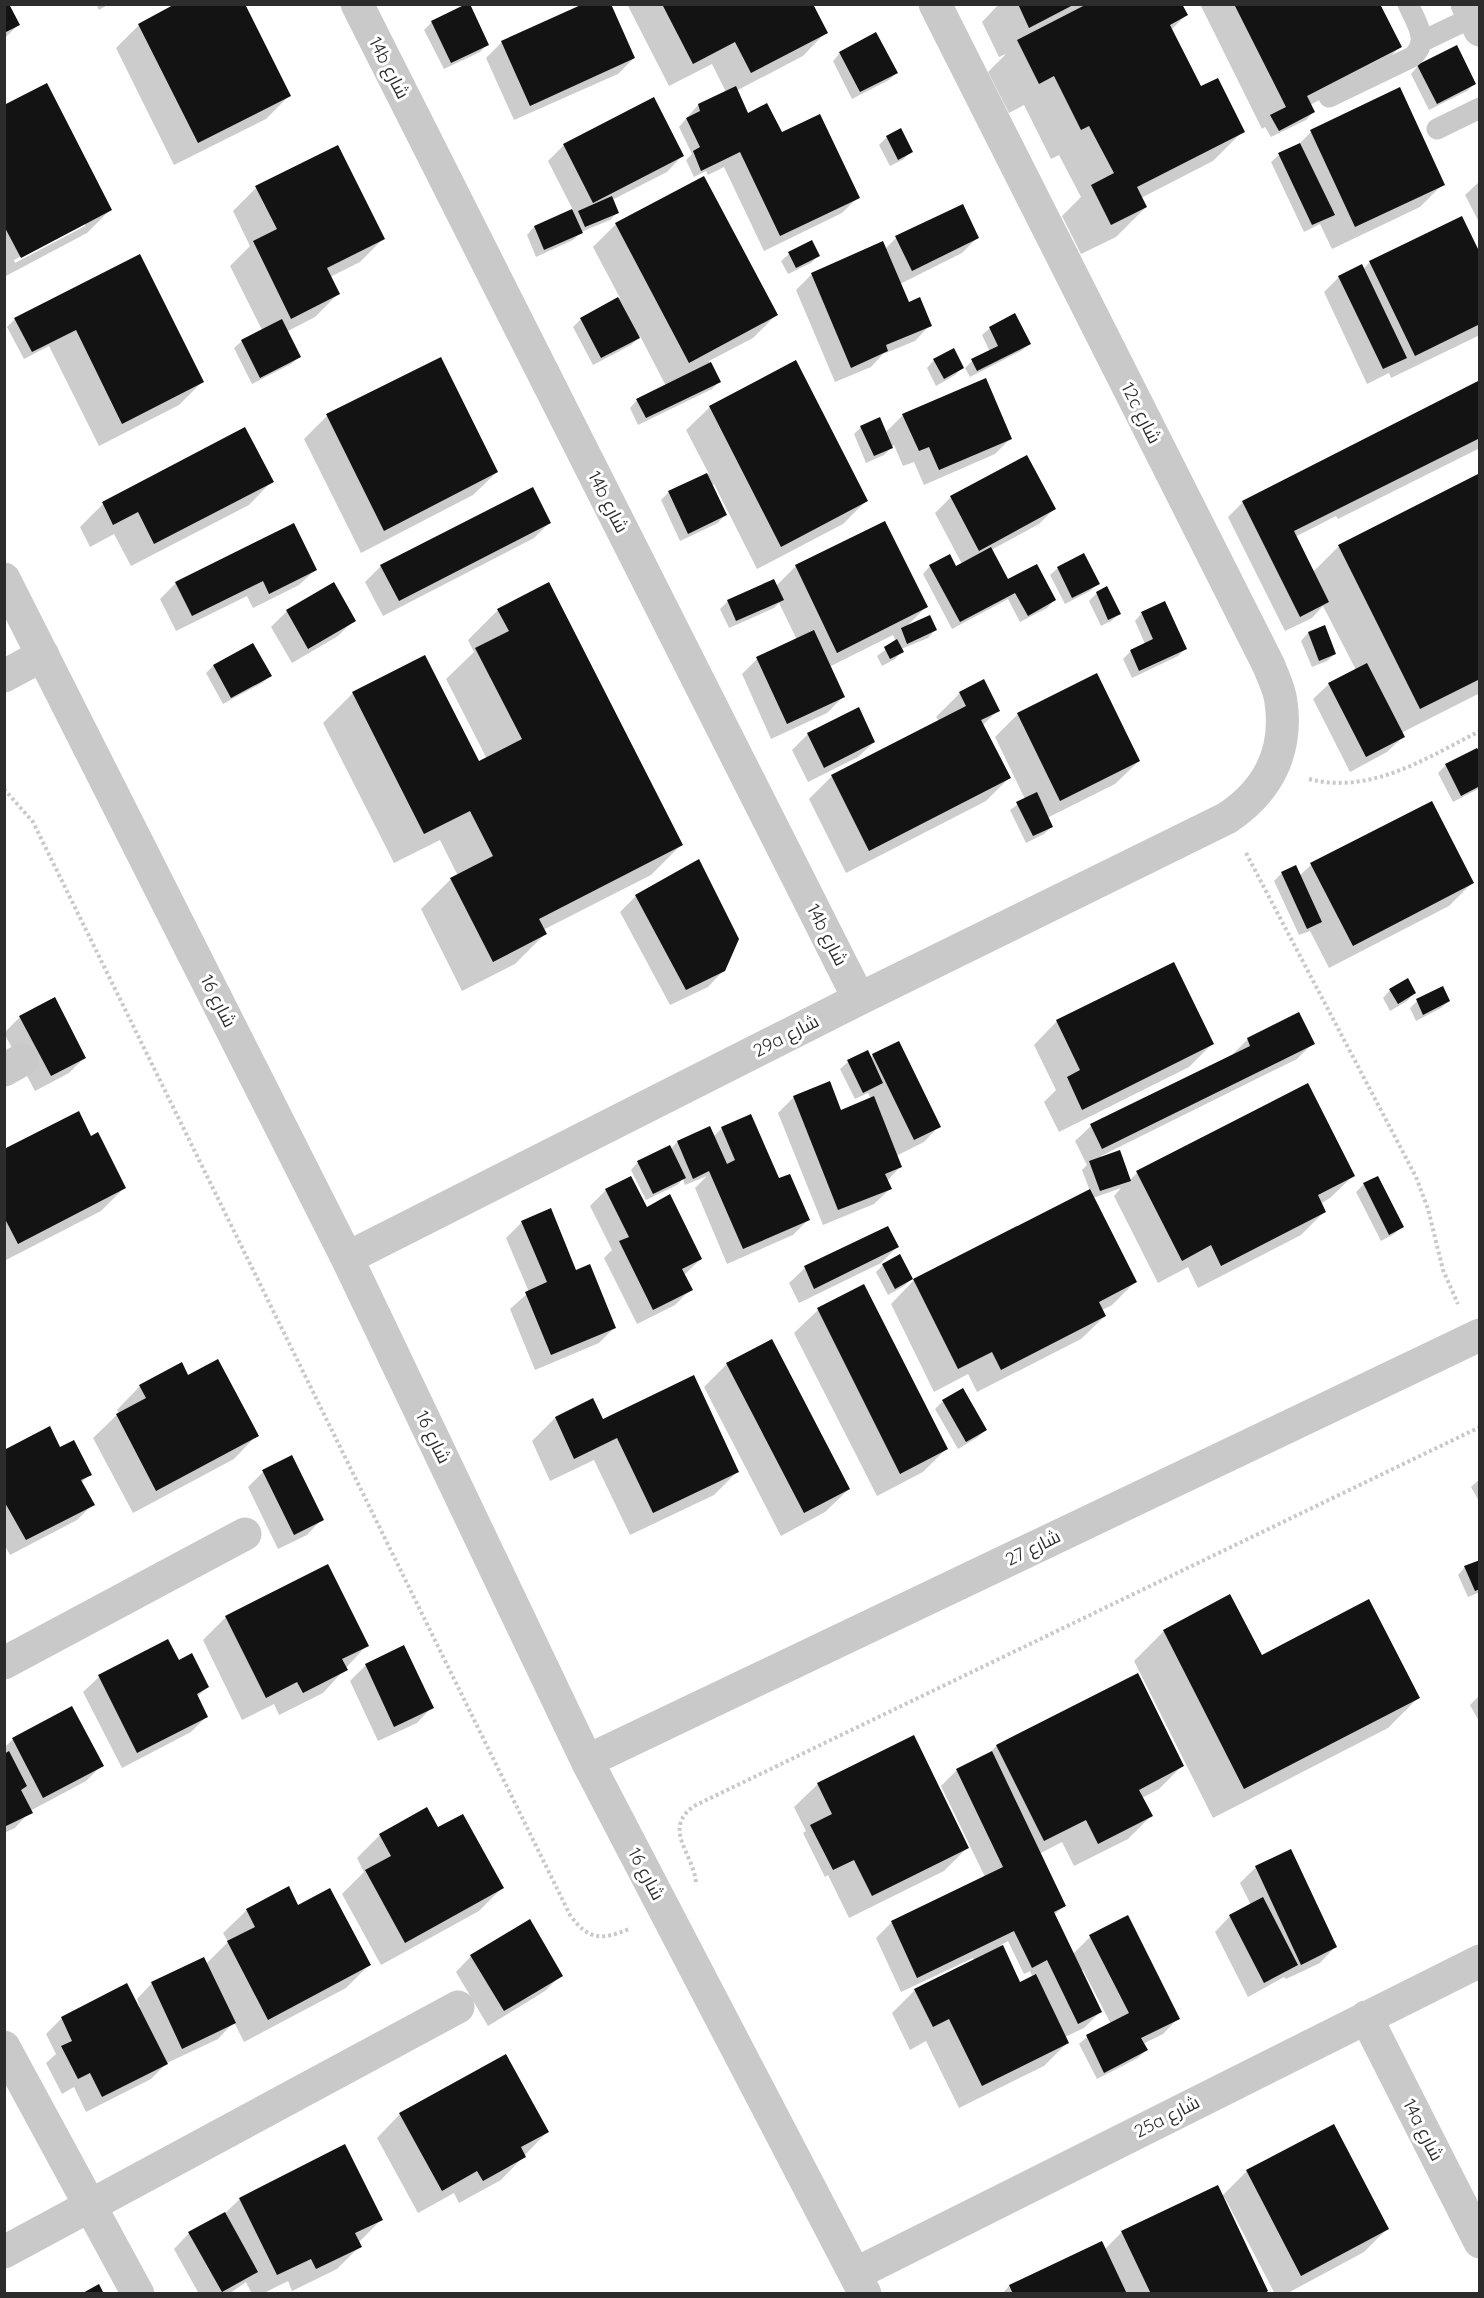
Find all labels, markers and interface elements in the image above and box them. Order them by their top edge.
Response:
street label: 14b شارع [363,33,415,103]
street label: 12c شارع [1115,378,1167,448]
street label: 14b شارع [582,467,634,537]
street label: 14b شارع [801,900,853,970]
street label: شارع 16 [195,971,241,1031]
street label: 29a شارع [749,1009,823,1063]
street label: شارع 16 [410,1407,456,1467]
street label: شارع 27 [1001,1524,1065,1572]
street label: شارع 16 [622,1844,670,1904]
street label: 25a شارع [1130,2090,1204,2144]
street label: 14a شارع [1397,2095,1449,2165]

